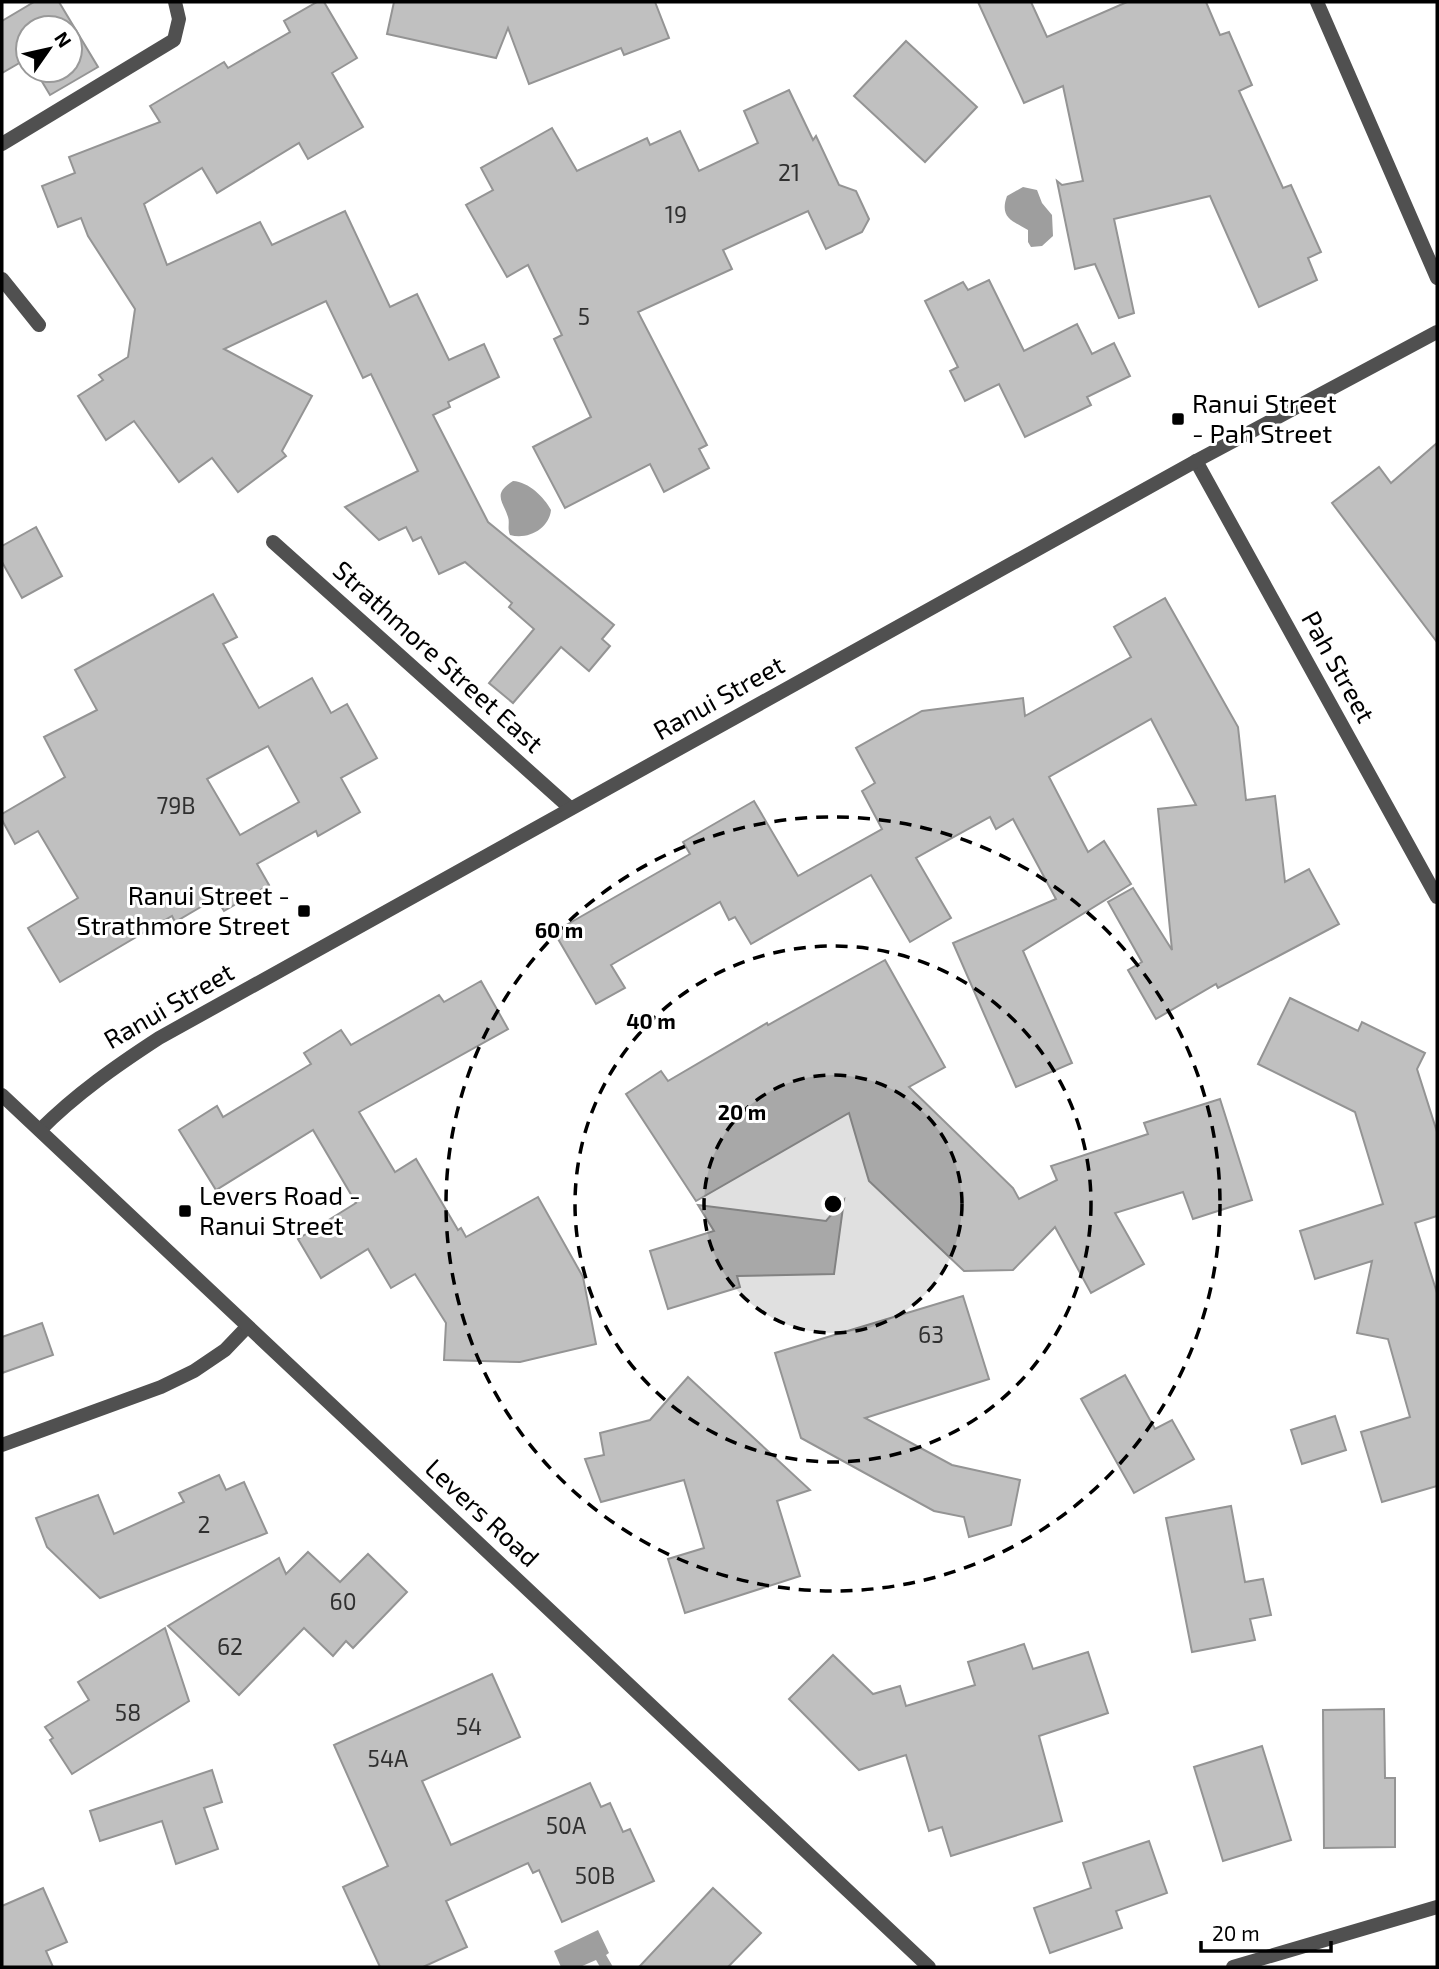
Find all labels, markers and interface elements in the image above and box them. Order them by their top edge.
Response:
north arrow [14,14,84,84]
text: N [50,27,77,51]
house number: 21 [778,158,800,186]
house number: 19 [665,200,687,228]
house number: 5 [578,302,590,330]
place label: Ranui Street - Pah Street [1192,387,1337,448]
marker: Ranui Street - Pah Street [1170,411,1186,427]
street label: Strathmore Street East [328,554,550,758]
street label: Pah Street [1296,605,1383,728]
street label: Ranui Street [647,648,789,745]
house number: 79B [156,791,196,819]
place label: Ranui Street - Strathmore Street [76,879,290,940]
marker: Ranui Street - Strathmore Street [296,903,312,919]
text: 60 m [535,917,583,942]
street label: Ranui Street [98,955,239,1054]
text: 40 m [626,1008,676,1033]
text: 20 m [718,1099,766,1124]
place label: Levers Road - Ranui Street [199,1179,361,1240]
centre of rings [821,1192,845,1216]
marker: Levers Road - Ranui Street [177,1203,193,1219]
house number: 63 [918,1320,944,1348]
street label: Levers Road [420,1451,546,1572]
house number: 2 [198,1510,210,1538]
house number: 60 [329,1587,357,1615]
house number: 62 [217,1632,243,1660]
house number: 58 [115,1698,141,1726]
house number: 54 [456,1712,482,1740]
house number: 54A [368,1744,409,1772]
house number: 50A [546,1811,587,1839]
house number: 50B [575,1861,615,1889]
scale bar [1201,1910,1330,1954]
text: 20 m [1212,1920,1260,1945]

